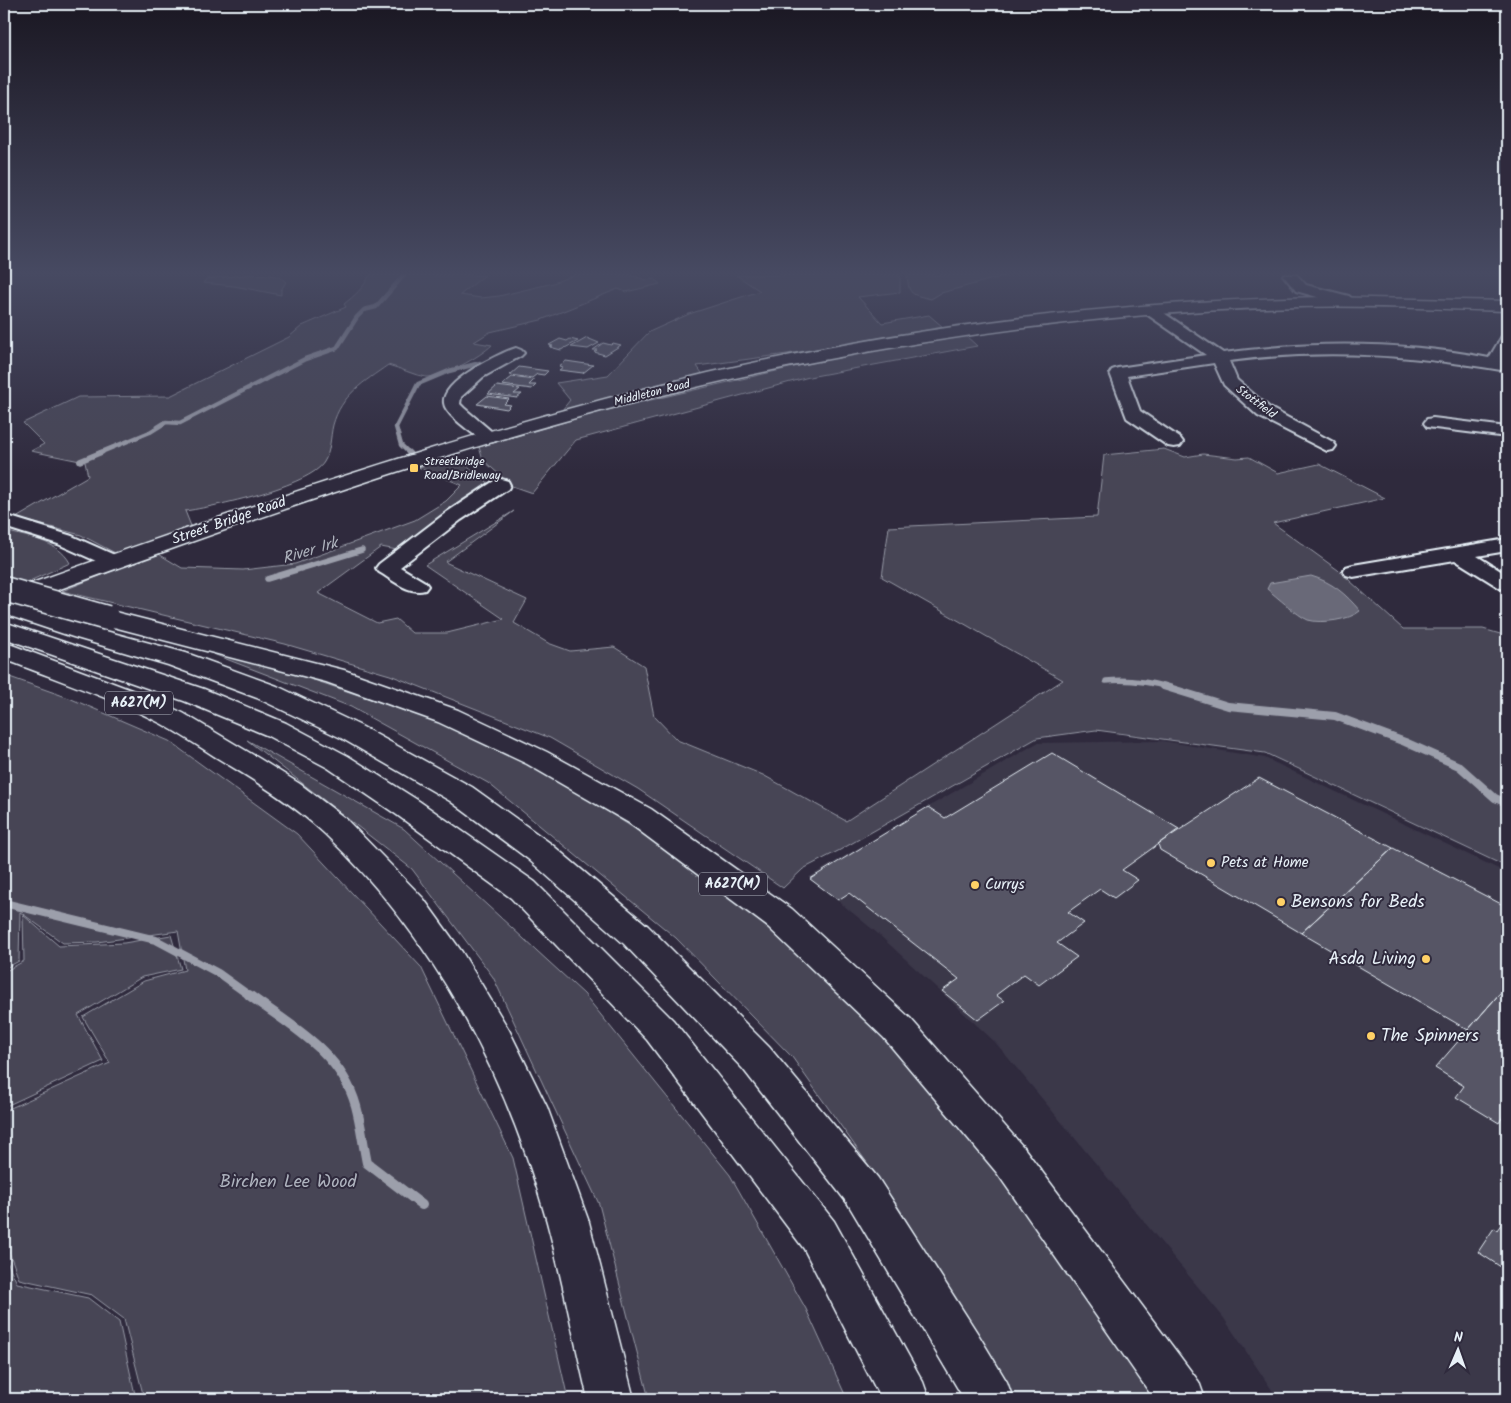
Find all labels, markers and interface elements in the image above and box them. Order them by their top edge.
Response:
street label: Middleton Road [612,374,693,412]
street label: Stottfield [1232,380,1281,424]
place label: Streetbridge Road/Bridleway [424,452,501,485]
marker: Streetbridge Road/Bridleway [408,462,420,474]
street label: Street Bridge Road [169,490,290,552]
water label: River Irk [279,530,343,571]
road number: A627(M) [105,691,173,714]
place label: Pets at Home [1221,851,1309,875]
marker: Pets at Home [1205,857,1217,869]
road number: A627(M) [699,872,767,896]
place label: Currys [985,873,1025,897]
marker: Currys [969,879,981,891]
place label: Bensons for Beds [1291,888,1425,917]
marker: Bensons for Beds [1275,896,1287,908]
place label: Asda Living [1329,945,1416,974]
marker: Asda Living [1420,953,1432,965]
place label: The Spinners [1381,1022,1479,1051]
marker: The Spinners [1365,1030,1377,1042]
park label: Birchen Lee Wood [220,1168,357,1197]
north arrow [1434,1326,1484,1376]
text: N [1454,1327,1463,1349]

